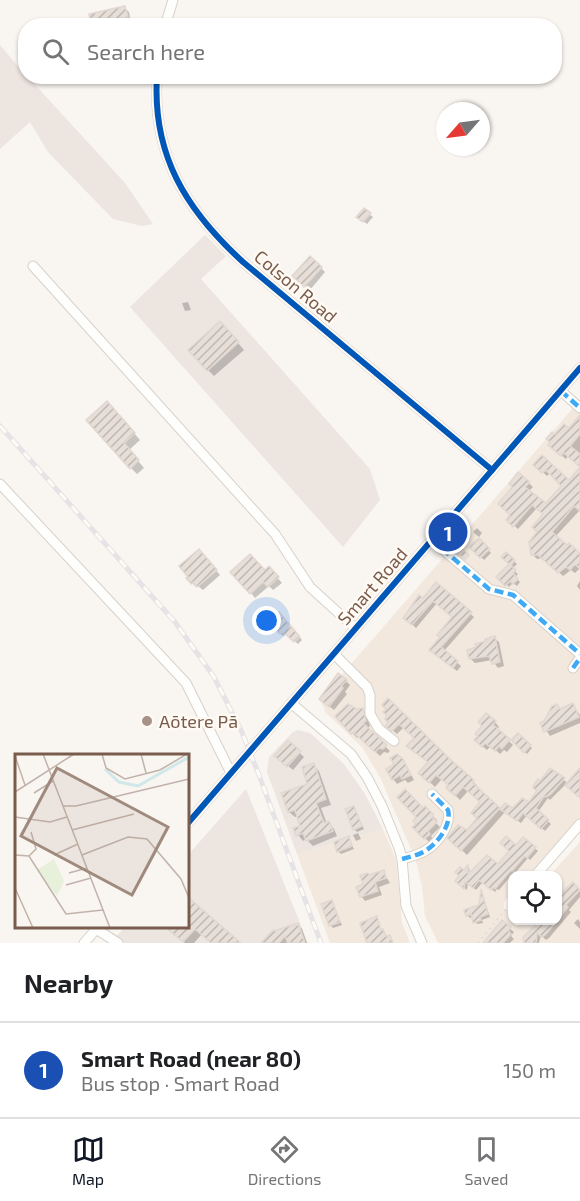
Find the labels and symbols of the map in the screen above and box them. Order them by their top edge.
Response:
north arrow [436,102,490,156]
street label: Colson Road [250,245,342,327]
pin: 1 [428,510,468,554]
street label: Smart Road [332,543,412,629]
your location [252,606,281,635]
place label: Aōtere Pā [159,710,238,732]
marker: Aōtere Pā [140,714,154,728]
inset map [15,754,189,928]

